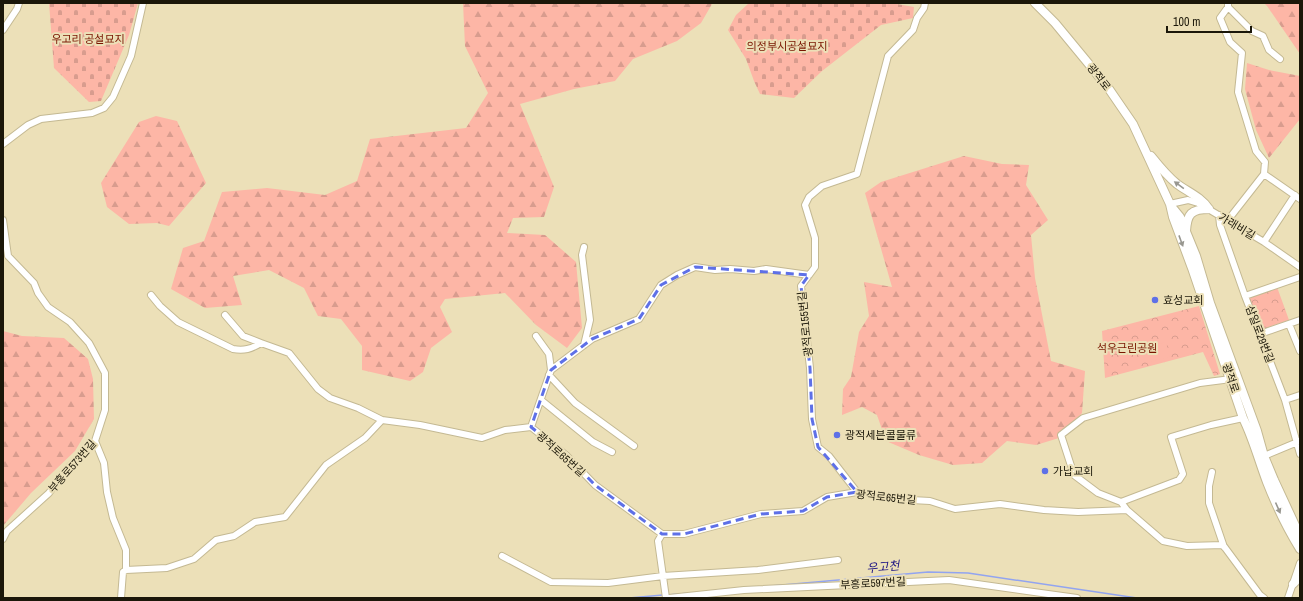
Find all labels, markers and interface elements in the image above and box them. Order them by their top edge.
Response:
scale bar [1167,8,1251,34]
text: 100 m [1173,14,1200,30]
park label: 우고리 공설묘지 [51,32,125,46]
park label: 의정부시공설묘지 [747,39,827,53]
street label: 광적로 [1084,61,1114,93]
one-way arrow [1174,180,1185,189]
street label: 가래비길 [1216,210,1258,242]
one-way arrow [1179,236,1185,248]
street label: 광적로155번길 [795,291,815,357]
place label: 효성교회 [1163,293,1203,307]
marker: 효성교회 [1150,295,1160,305]
street label: 삼일로29번길 [1243,303,1277,365]
park label: 석우근린공원 [1097,341,1157,355]
street label: 광적로 [1219,361,1243,395]
place label: 광적세븐콜물류 [845,428,916,442]
street label: 광적로65번길 [534,429,588,479]
marker: 광적세븐콜물류 [832,430,842,440]
street label: 부흥로573번길 [45,437,99,495]
place label: 가납교회 [1053,464,1093,478]
marker: 가납교회 [1040,466,1050,476]
street label: 광적로65번길 [855,487,917,507]
one-way arrow [1276,502,1282,514]
water label: 우고천 [866,557,902,576]
street label: 부흥로597번길 [840,574,906,592]

